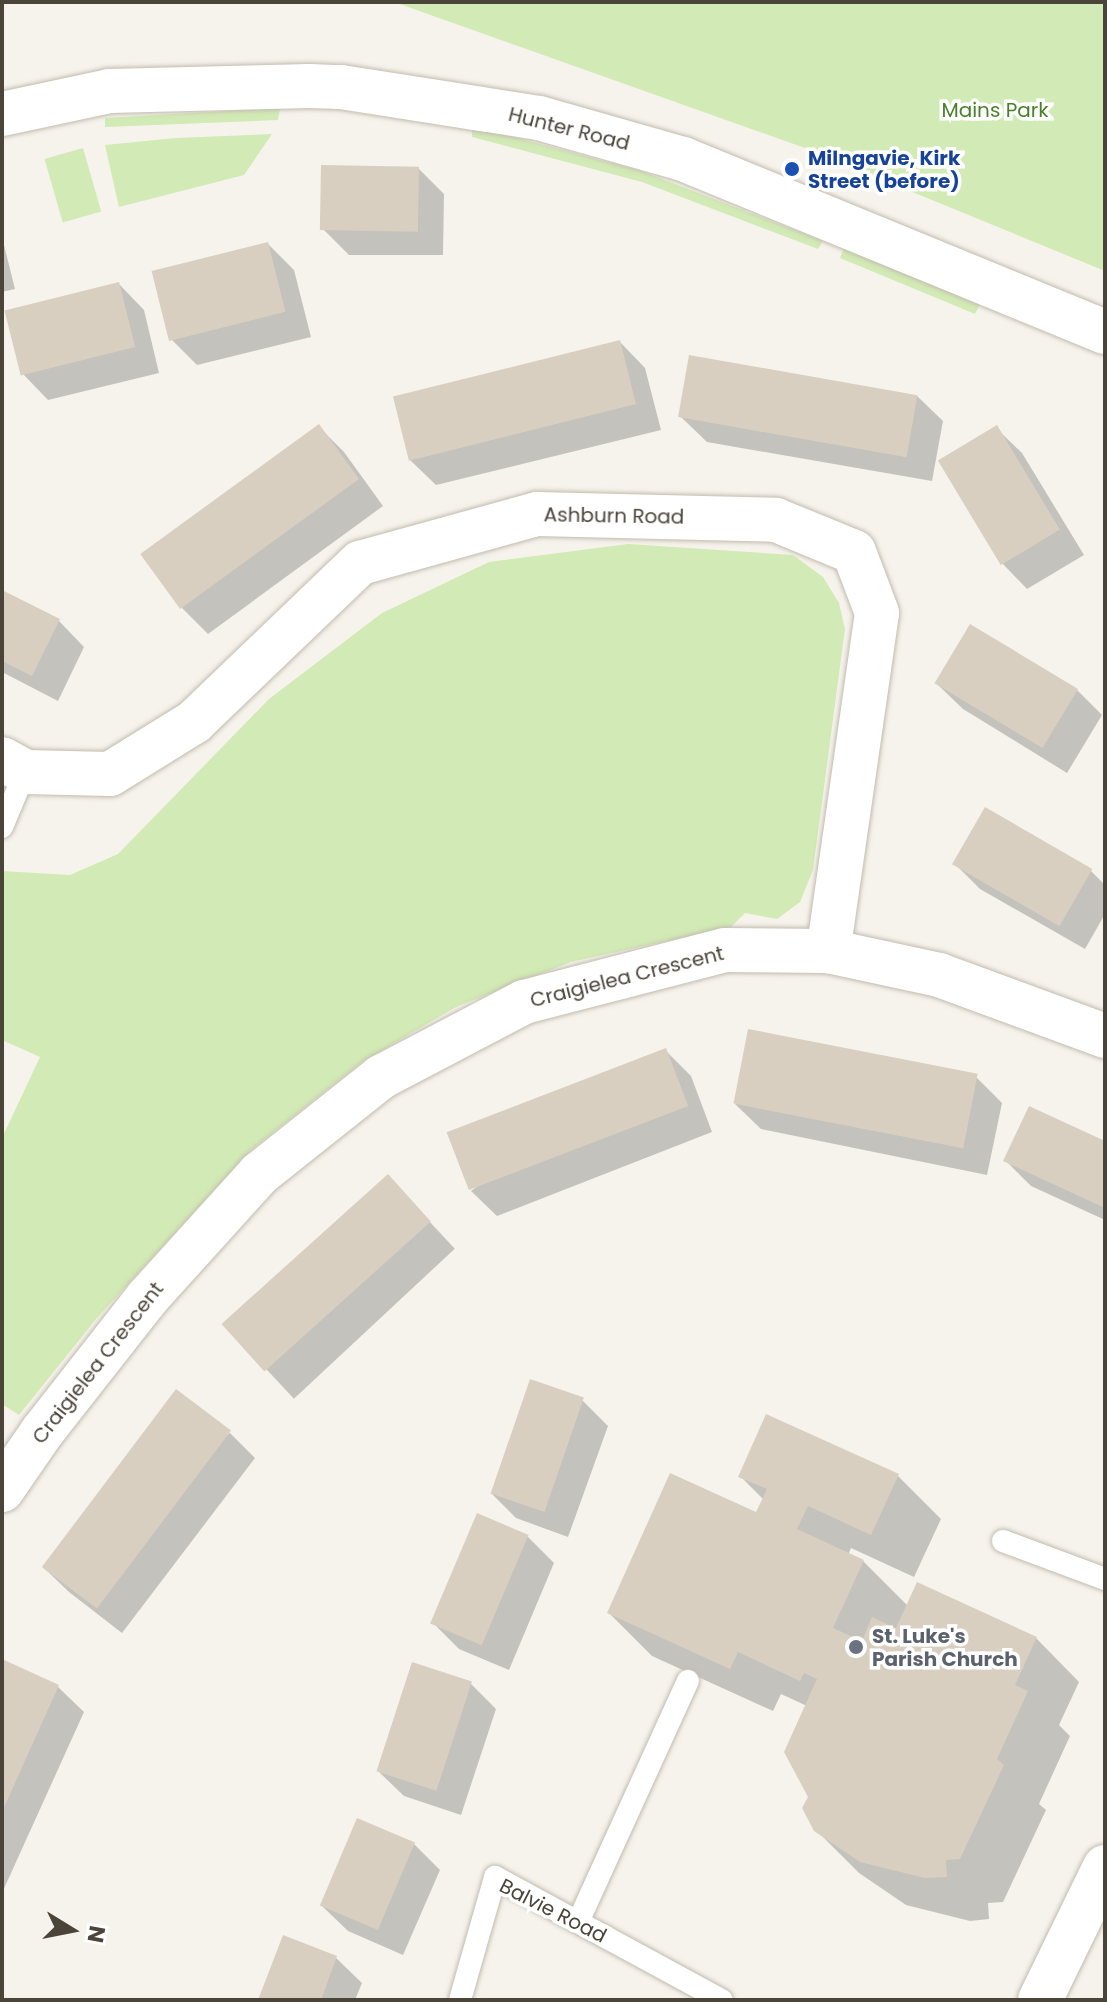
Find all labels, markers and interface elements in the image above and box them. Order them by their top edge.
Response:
park label: Mains Park [941,98,1049,122]
street label: Hunter Road [506,102,632,156]
place label: Milngavie, Kirk Street (before) [808,146,960,193]
marker: Milngavie, Kirk Street (before) [783,160,801,178]
street label: Ashburn Road [543,503,685,529]
street label: Craigielea Crescent [528,941,726,1013]
street label: Craigielea Crescent [27,1277,169,1449]
place label: St. Luke's Parish Church [872,1624,1018,1671]
marker: St. Luke's Parish Church [847,1638,865,1656]
street label: Balvie Road [496,1874,610,1948]
north arrow [32,1890,112,1970]
text: N [79,1923,113,1945]

